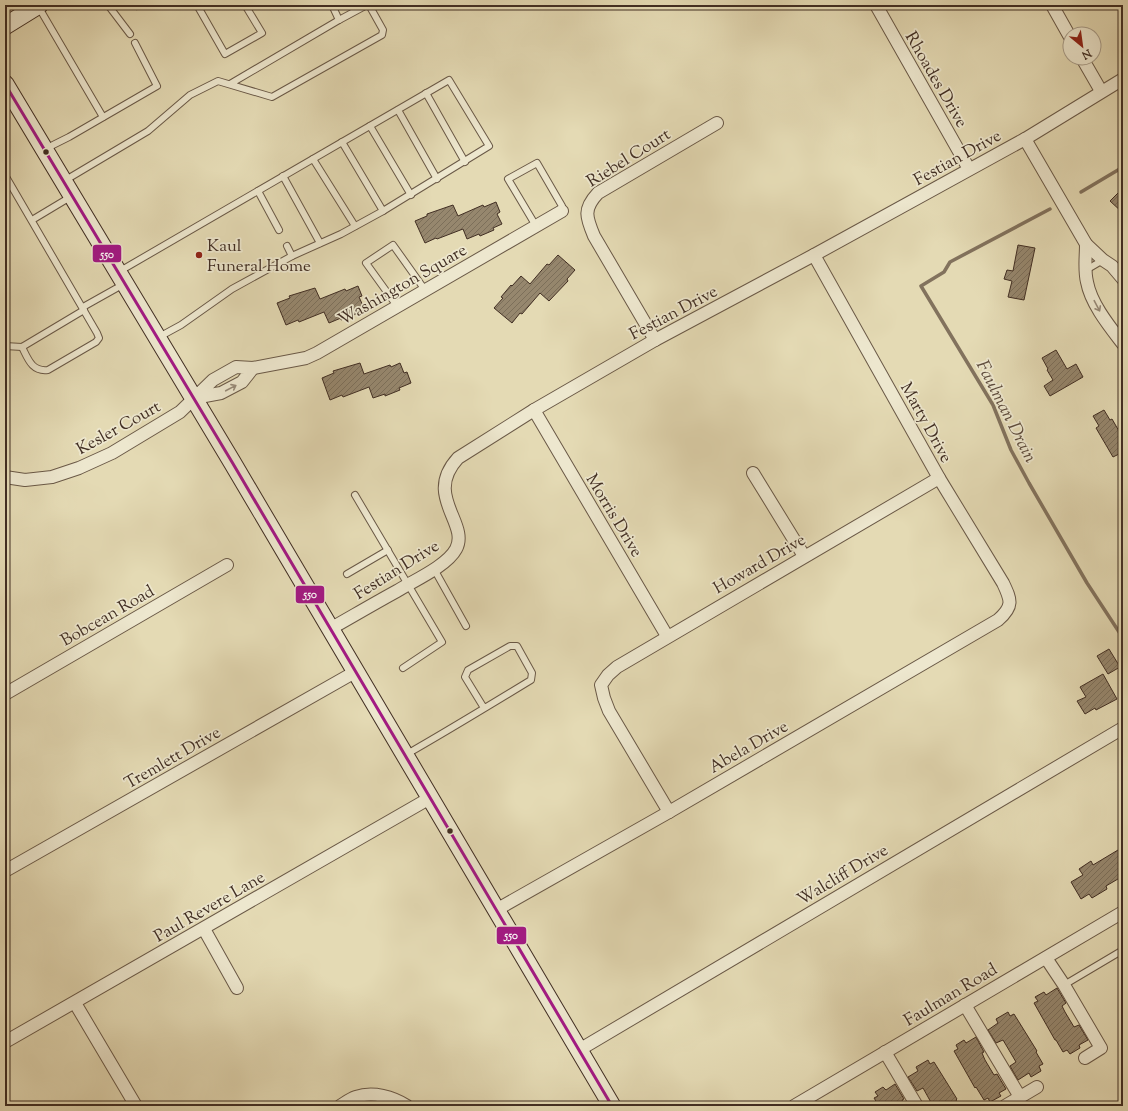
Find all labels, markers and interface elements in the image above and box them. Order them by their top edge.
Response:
north arrow [1062,26,1102,66]
street label: Rhoades Drive [898,27,973,133]
text: N [1078,44,1095,63]
street label: Riebel Court [583,123,676,194]
street label: Festian Drive [910,125,1006,193]
unlabelled marker [41,147,51,157]
place label: Kaul Funeral Home [207,235,311,279]
street label: Washington Square [334,239,472,332]
line badge: 550 [92,244,122,263]
text: 550 [99,247,114,263]
marker: Kaul Funeral Home [194,250,204,260]
street label: Festian Drive [626,280,722,347]
one-way arrow [1094,300,1102,312]
water label: Faulman Drain [968,356,1042,468]
street label: Marty Drive [893,378,957,468]
one-way arrow [225,383,237,391]
street label: Kesler Court [72,396,166,462]
street label: Morris Drive [579,470,648,562]
street label: Howard Drive [709,529,811,601]
street label: Festian Drive [350,535,445,607]
street label: Bobcean Road [57,580,160,653]
line badge: 550 [295,585,325,604]
text: 550 [302,587,317,603]
street label: Abela Drive [705,715,793,780]
street label: Tremlett Drive [121,721,226,796]
unlabelled marker [445,826,455,836]
street label: Walcliff Drive [793,839,893,912]
street label: Paul Revere Lane [150,866,270,949]
line badge: 550 [496,926,527,945]
text: 550 [503,928,518,944]
street label: Faulman Road [900,958,1003,1033]

